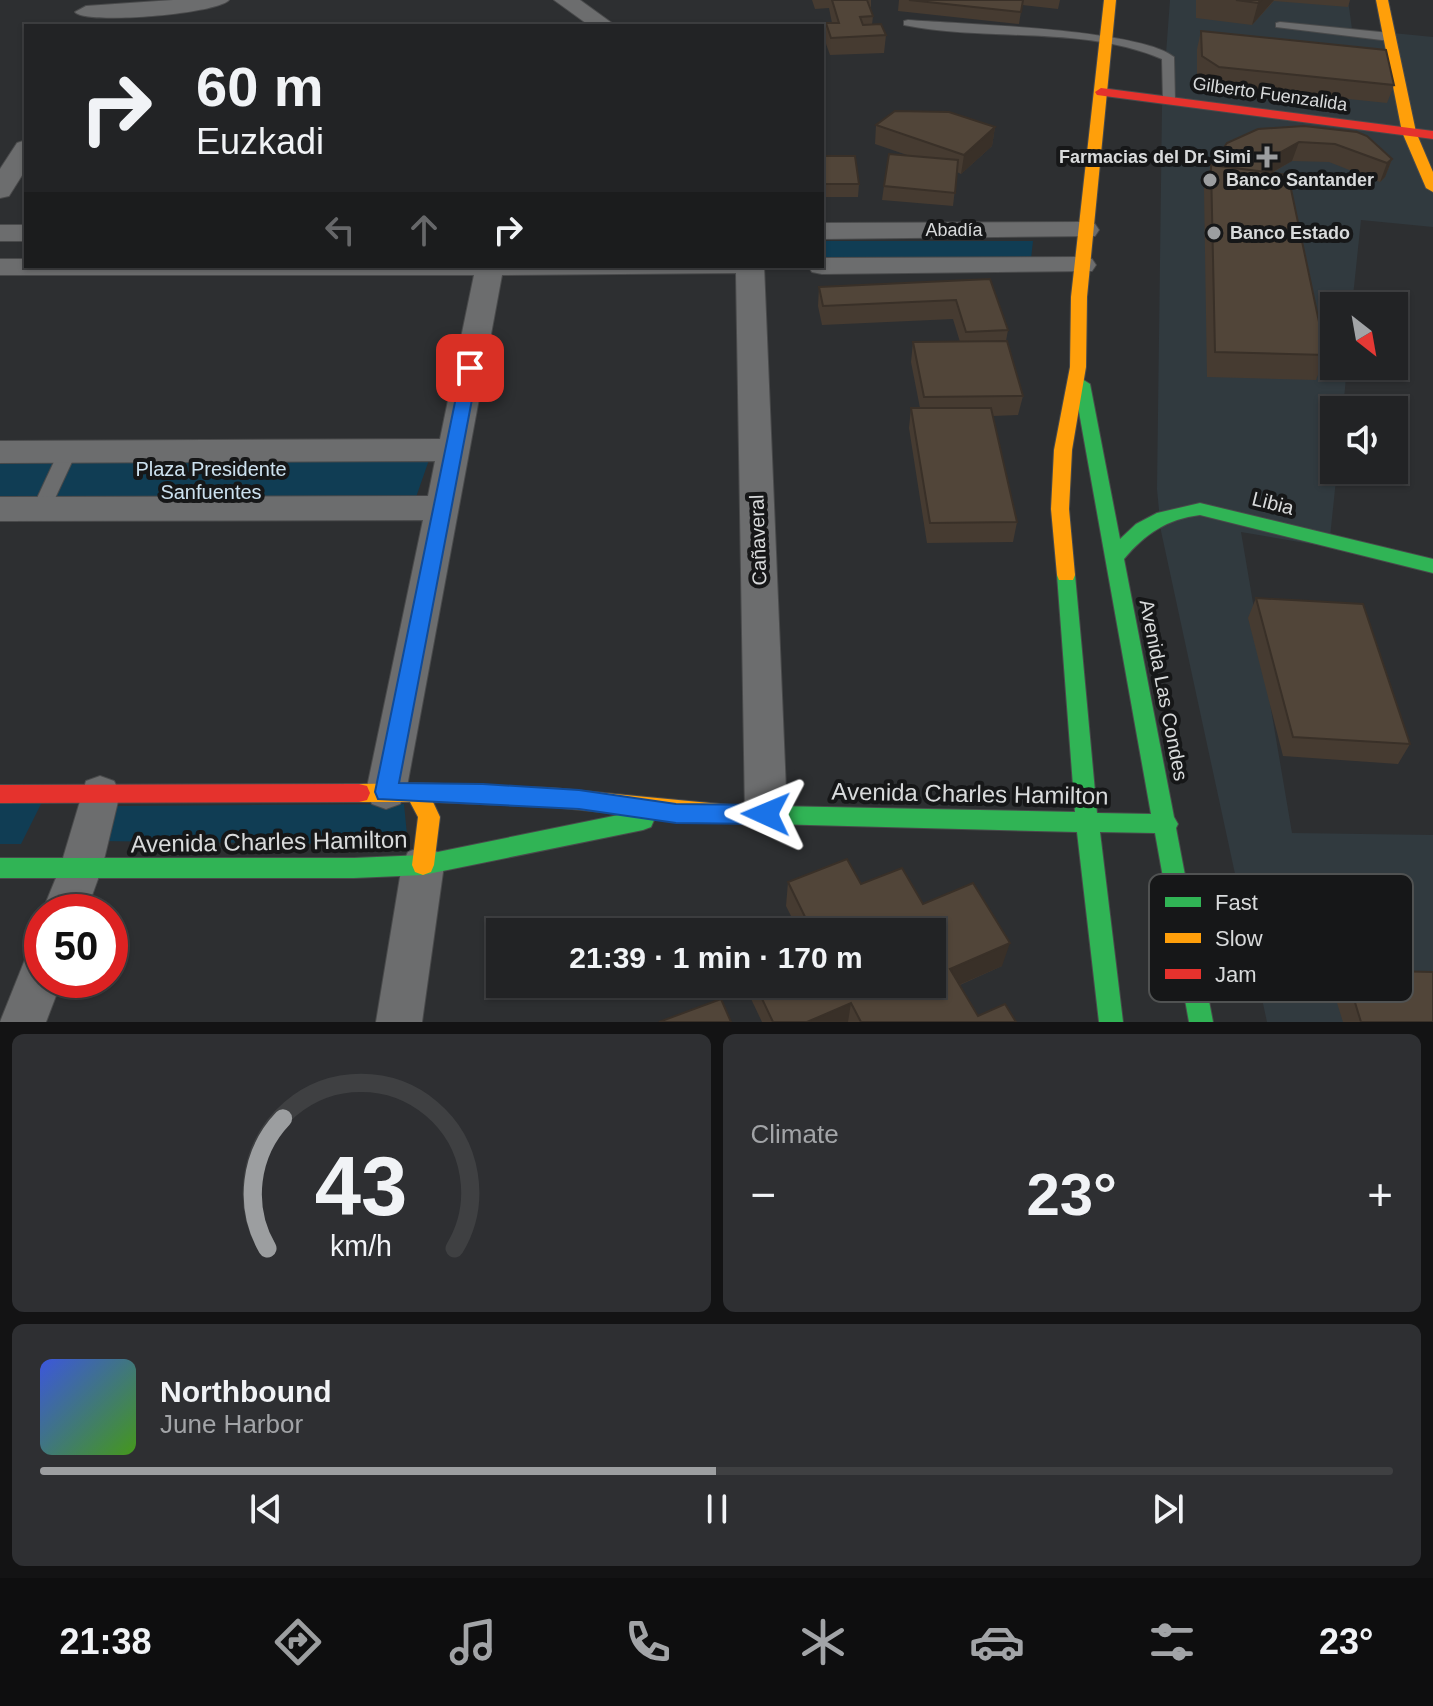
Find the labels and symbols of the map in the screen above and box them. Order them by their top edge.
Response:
street label: Gilberto Fuenzalida [1191,73,1350,115]
place label: Farmacias del Dr. Simi [1059,147,1251,167]
marker: Farmacias del Dr. Simi [1258,148,1276,166]
place label: Banco Santander [1226,170,1374,190]
marker: Banco Santander [1201,171,1219,189]
street label: Abadía [925,220,984,240]
place label: Banco Estado [1230,223,1350,243]
marker: Banco Estado [1205,224,1223,242]
north arrow [1320,292,1408,380]
pin [436,334,504,402]
park label: Plaza Presidente Sanfuentes [135,458,287,503]
street label: Libia [1250,487,1297,519]
street label: Cañaveral [745,494,771,586]
street label: Avenida Las Condes [1136,597,1192,783]
position arrow [724,772,808,856]
street label: Avenida Charles Hamilton [831,778,1109,809]
street label: Avenida Charles Hamilton [130,826,408,857]
legend [1149,874,1413,1002]
text: Fast [1215,890,1258,915]
speed limit sign: 50 [24,894,128,998]
text: Slow [1215,926,1263,951]
text: Jam [1215,962,1257,987]

